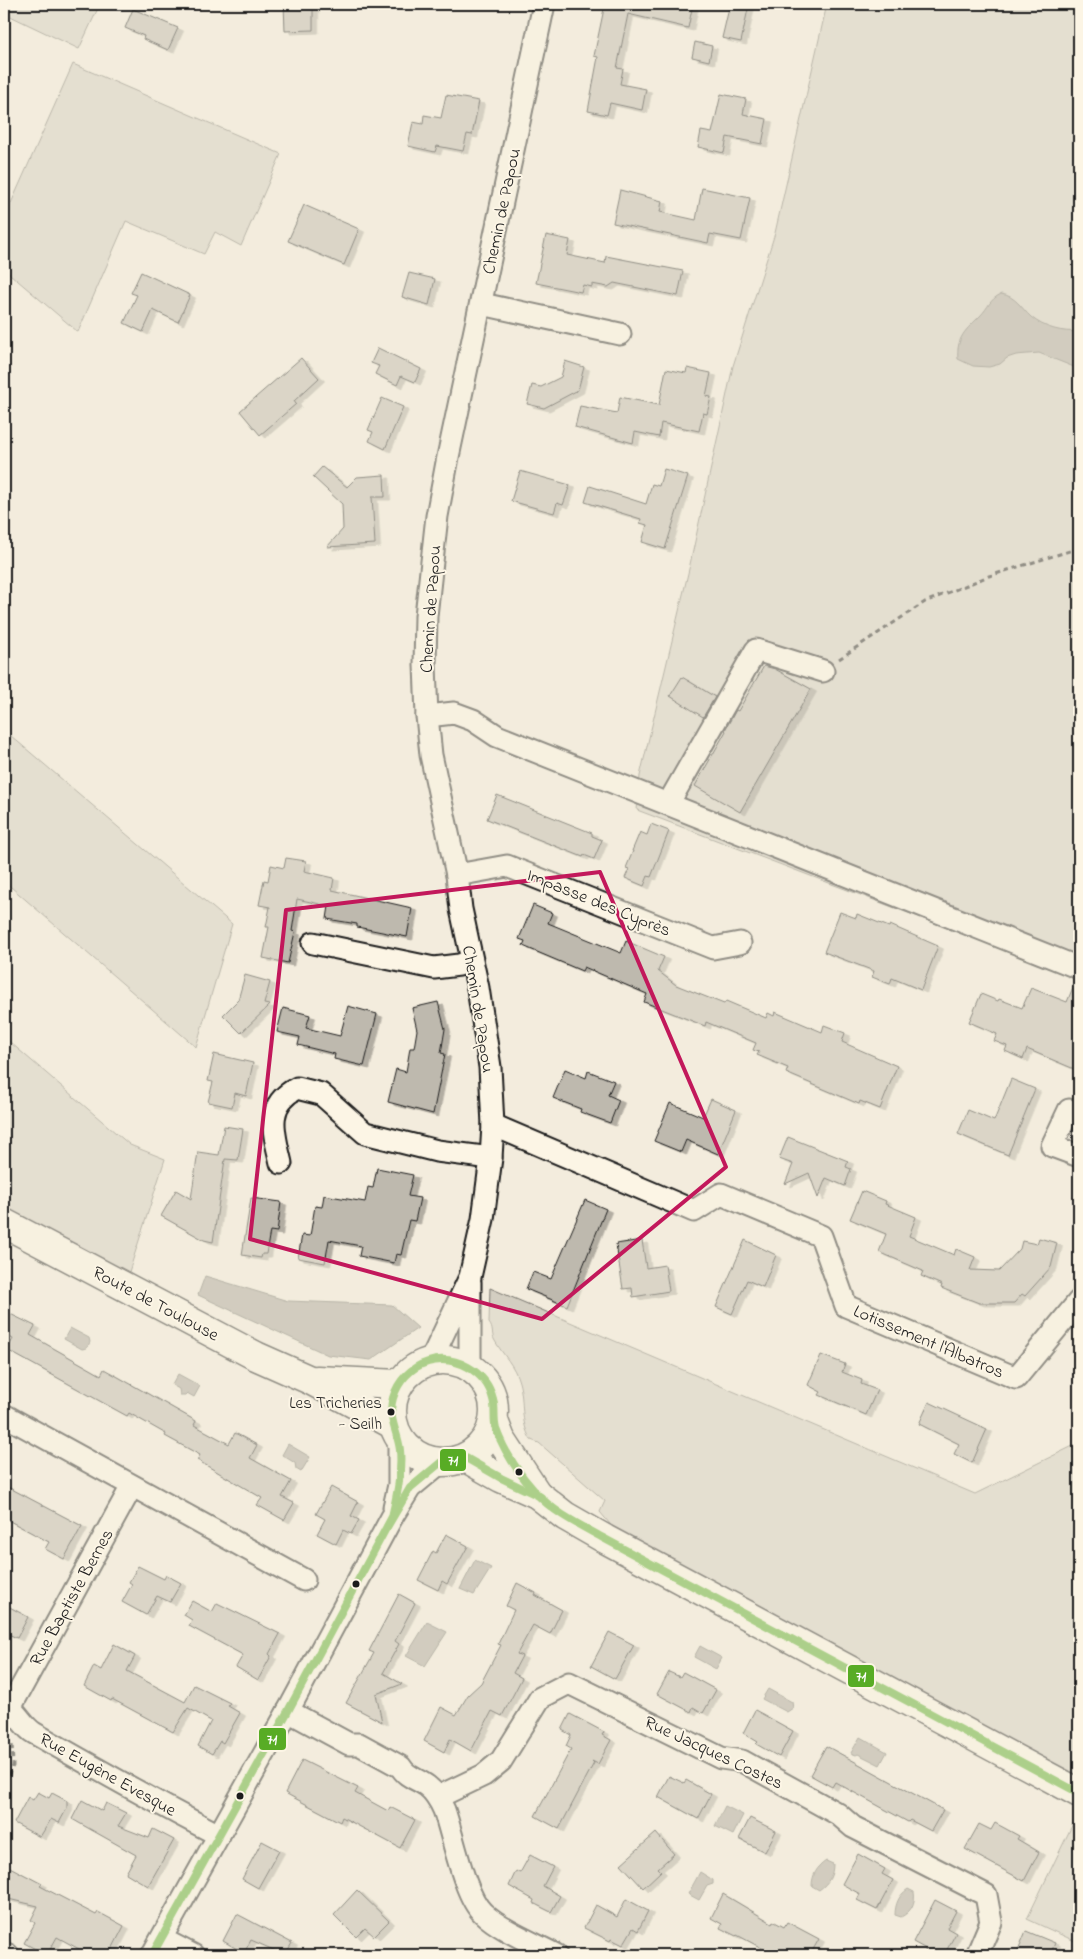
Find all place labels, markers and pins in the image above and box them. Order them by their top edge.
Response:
place label: Les Tricheries - Seilh [289,1391,382,1437]
marker: Les Tricheries - Seilh [386,1407,396,1417]
unlabelled marker [514,1467,524,1477]
unlabelled marker [351,1579,361,1589]
unlabelled marker [235,1791,245,1801]

